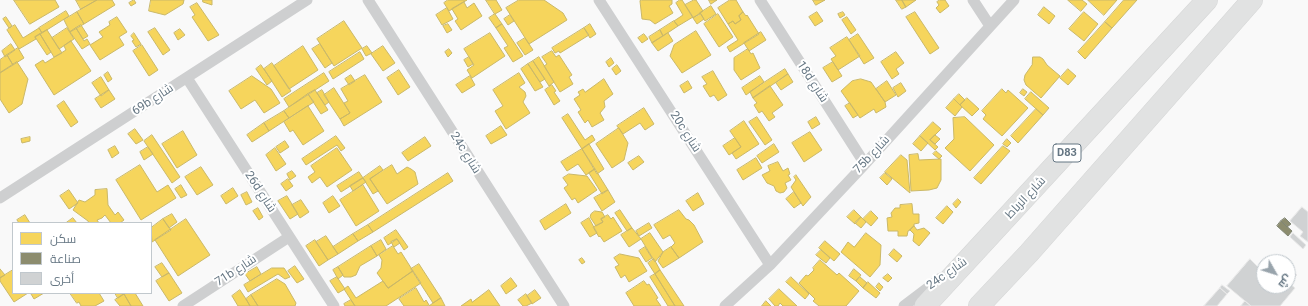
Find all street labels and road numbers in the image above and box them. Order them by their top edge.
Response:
street label: 18d شارع [793,59,831,105]
street label: 69b شارع [130,81,176,119]
street label: 20c شارع [666,109,704,155]
street label: 24c شارع [447,130,483,176]
street label: 75b شارع [851,133,893,177]
road number: D83 [1053,144,1081,162]
street label: 26d شارع [241,169,279,215]
street label: شارع الرباط [1003,174,1049,222]
street label: 71b شارع [213,252,259,290]
street label: 24c شارع [924,255,970,293]

